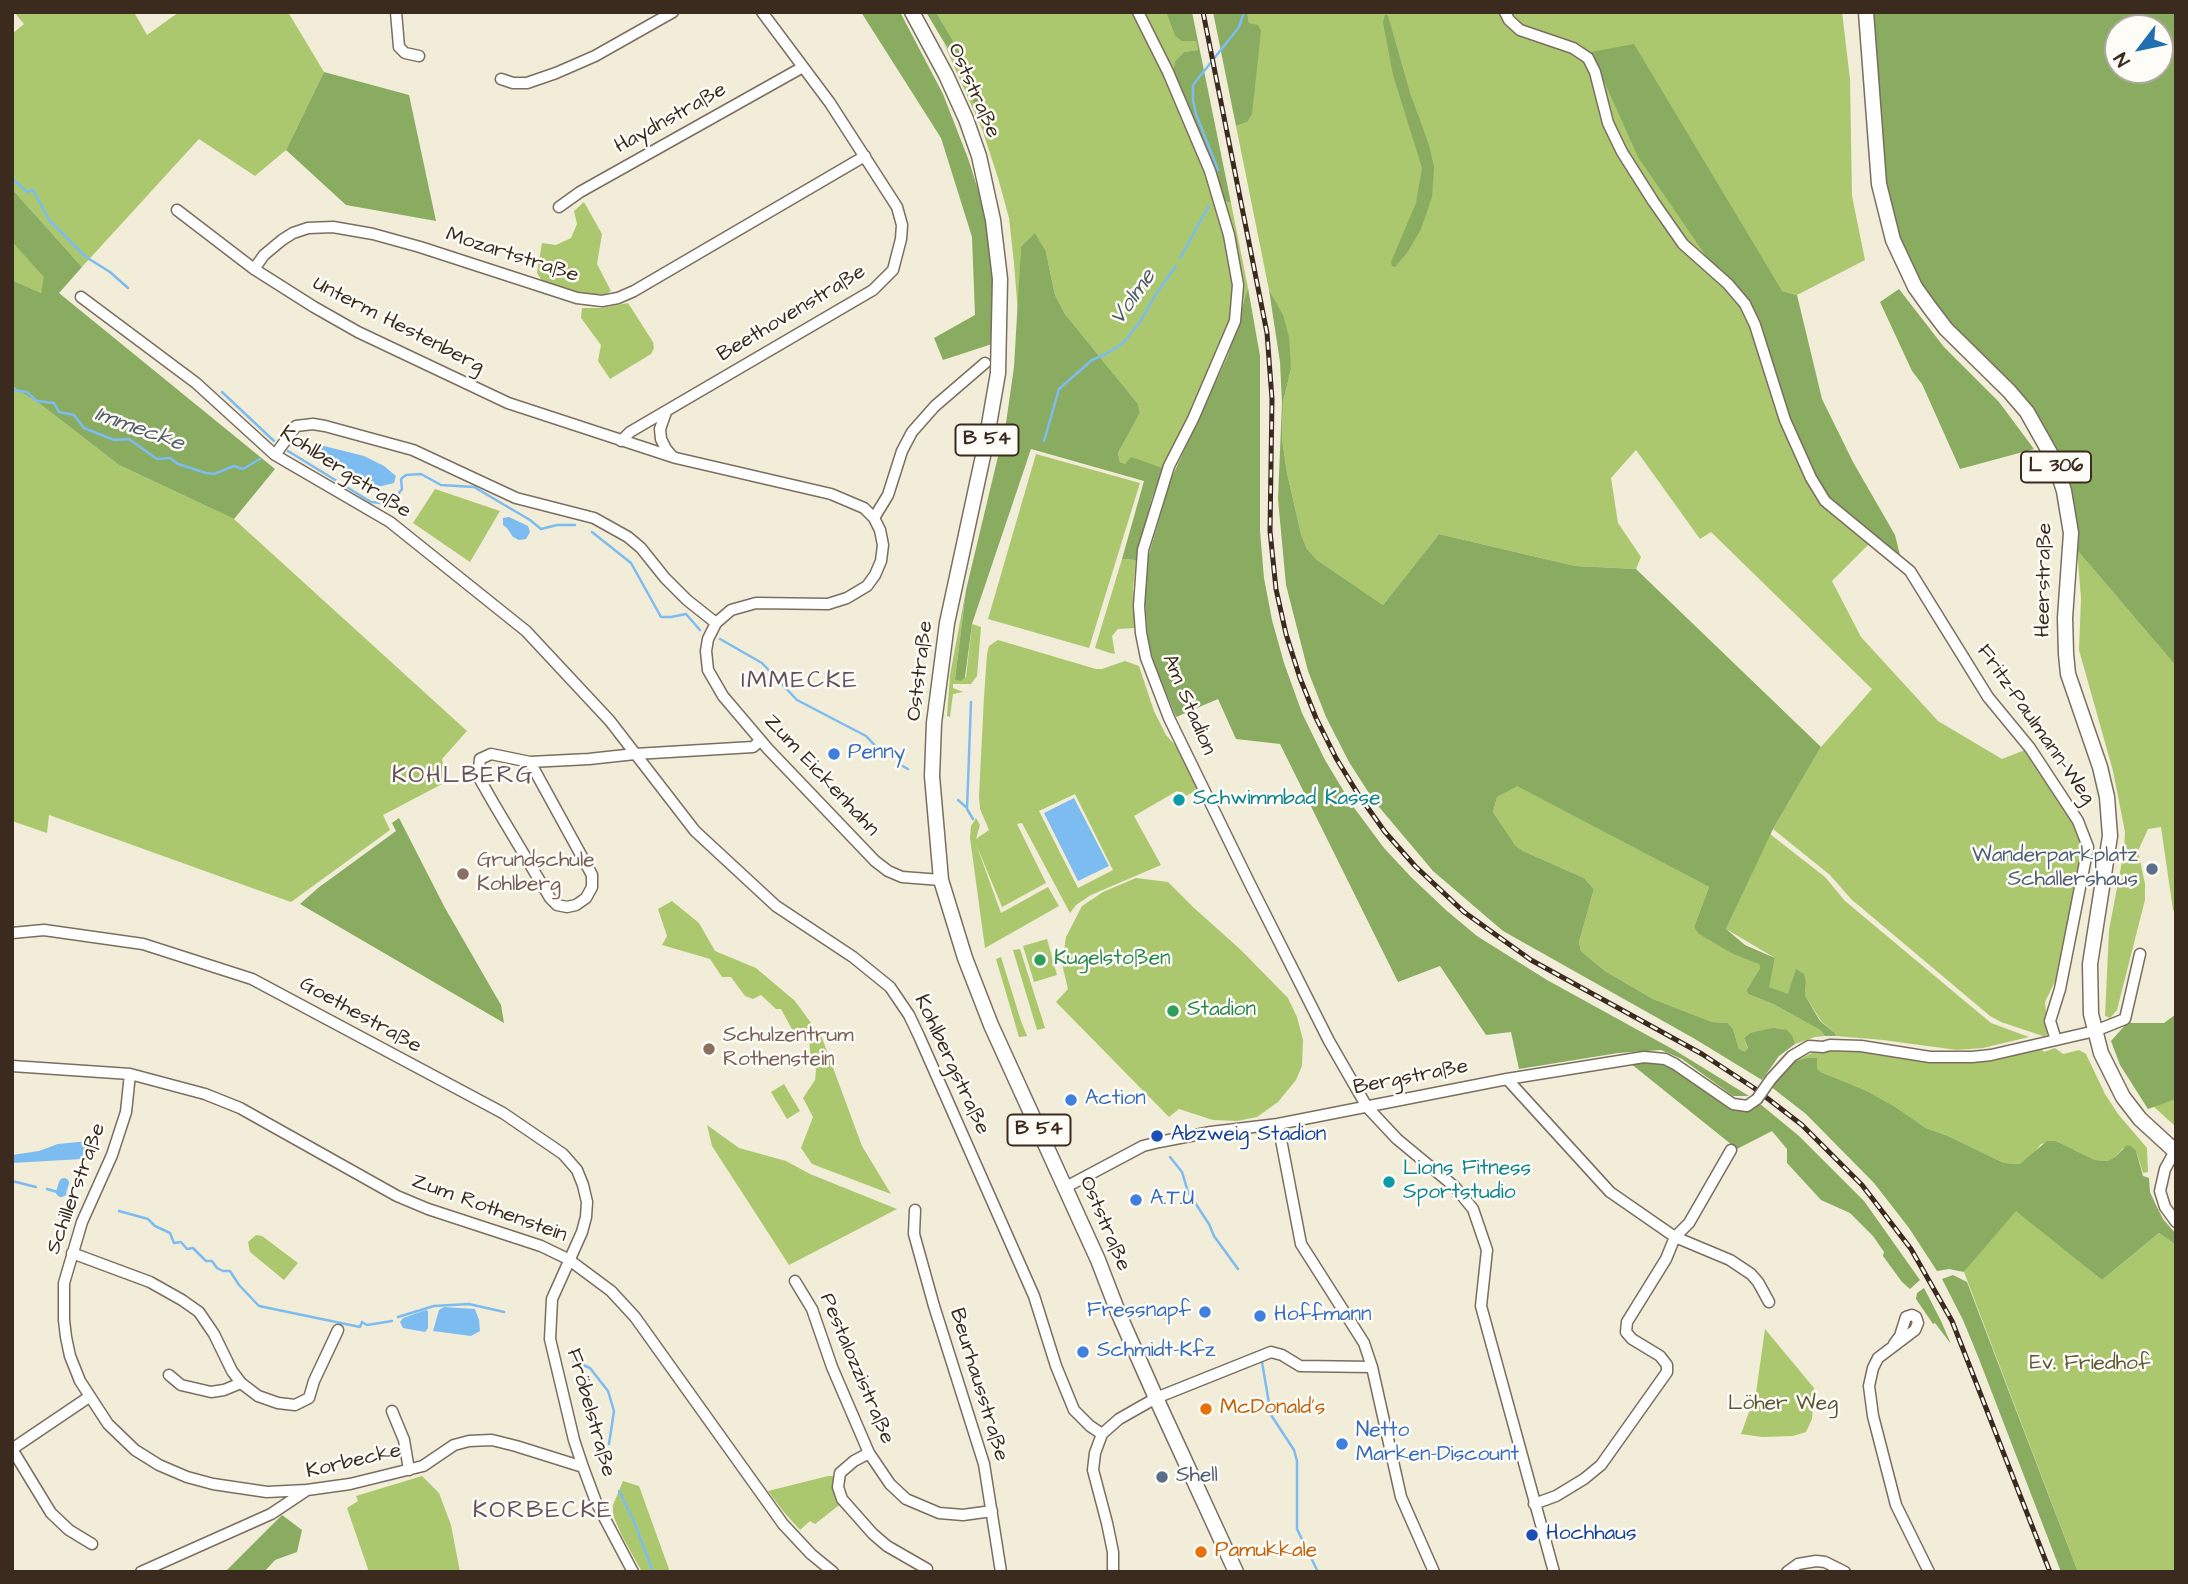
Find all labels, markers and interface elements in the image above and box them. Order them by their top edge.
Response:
north arrow [2104,14,2174,84]
street label: Oststraße [941,40,1005,142]
text: N [2108,47,2137,72]
street label: Haydnstraße [611,78,731,160]
street label: Mozartstraße [443,223,581,289]
street label: Beethovenstraße [713,260,871,368]
water label: Volme [1105,265,1163,331]
street label: Unterm Hestenberg [308,272,488,380]
water label: Immecke [91,401,187,459]
street label: Kohlbergstraße [275,421,415,525]
road number: B 54 [956,424,1018,456]
road number: L 306 [2021,452,2091,482]
street label: Heerstraße [2031,522,2059,638]
street label: Oststraße [902,619,940,723]
street label: Fritz-Paulmann-Weg [1970,640,2100,810]
street label: Am Stadion [1155,651,1221,759]
district label: IMMECKE [742,668,858,696]
street label: Zum Eickenhahn [758,710,884,842]
place label: Penny [848,741,905,767]
marker: Penny [826,746,842,762]
district label: KOHLBERG [393,763,533,791]
place label: Schwimmbad Kasse [1193,787,1381,813]
marker: Schwimmbad Kasse [1171,792,1187,808]
place label: Wanderparkplatz Schallershaus [1972,844,2138,894]
place label: Grundschule Kohlberg [477,849,595,899]
marker: Wanderparkplatz Schallershaus [2144,861,2160,877]
marker: Grundschule Kohlberg [455,866,471,882]
place label: Kugelstoßen [1054,947,1171,973]
marker: Kugelstoßen [1032,952,1048,968]
street label: Goethestraße [295,972,425,1060]
street label: Kohlbergstraße [908,991,994,1139]
place label: Stadion [1187,998,1256,1024]
marker: Stadion [1165,1003,1181,1019]
place label: Schulzentrum Rothenstein [723,1024,853,1074]
marker: Schulzentrum Rothenstein [701,1041,717,1057]
street label: Bergstraße [1352,1055,1470,1101]
place label: Action [1085,1087,1146,1113]
marker: Action [1063,1092,1079,1108]
road number: B 54 [1007,1114,1070,1146]
street label: Schillerstraße [42,1120,112,1258]
place label: Abzweig Stadion [1171,1123,1326,1149]
marker: Abzweig Stadion [1149,1128,1165,1144]
place label: Lions Fitness Sportstudio [1403,1157,1531,1207]
street label: Zum Rothenstein [408,1169,570,1249]
street label: Oststraße [1073,1173,1135,1275]
marker: Lions Fitness Sportstudio [1381,1174,1397,1190]
place label: A.T.U [1150,1187,1194,1213]
marker: A.T.U [1128,1192,1144,1208]
street label: Pestalozzistraße [813,1290,899,1448]
place label: Fressnapf [1087,1299,1191,1325]
place label: Hoffmann [1274,1303,1371,1329]
marker: Fressnapf [1197,1304,1213,1320]
street label: Beurhausstraße [943,1306,1013,1464]
marker: Hoffmann [1252,1308,1268,1324]
place label: Schmidt-Kfz [1097,1339,1215,1365]
marker: Schmidt-Kfz [1075,1344,1091,1360]
street label: Fröbelstraße [560,1346,620,1480]
park label: Ev. Friedhof [2030,1352,2150,1378]
park label: Löher Weg [1728,1392,1838,1418]
place label: McDonald's [1220,1396,1325,1422]
marker: McDonald's [1198,1401,1214,1417]
place label: Netto Marken-Discount [1356,1419,1519,1469]
marker: Netto Marken-Discount [1334,1436,1350,1452]
street label: Korbecke [304,1439,404,1485]
place label: Shell [1176,1464,1218,1490]
marker: Shell [1154,1469,1170,1485]
district label: KORBECKE [474,1498,612,1526]
place label: Hochhaus [1546,1522,1637,1548]
marker: Hochhaus [1524,1527,1540,1543]
place label: Pamukkale [1215,1539,1317,1565]
marker: Pamukkale [1193,1544,1209,1560]

